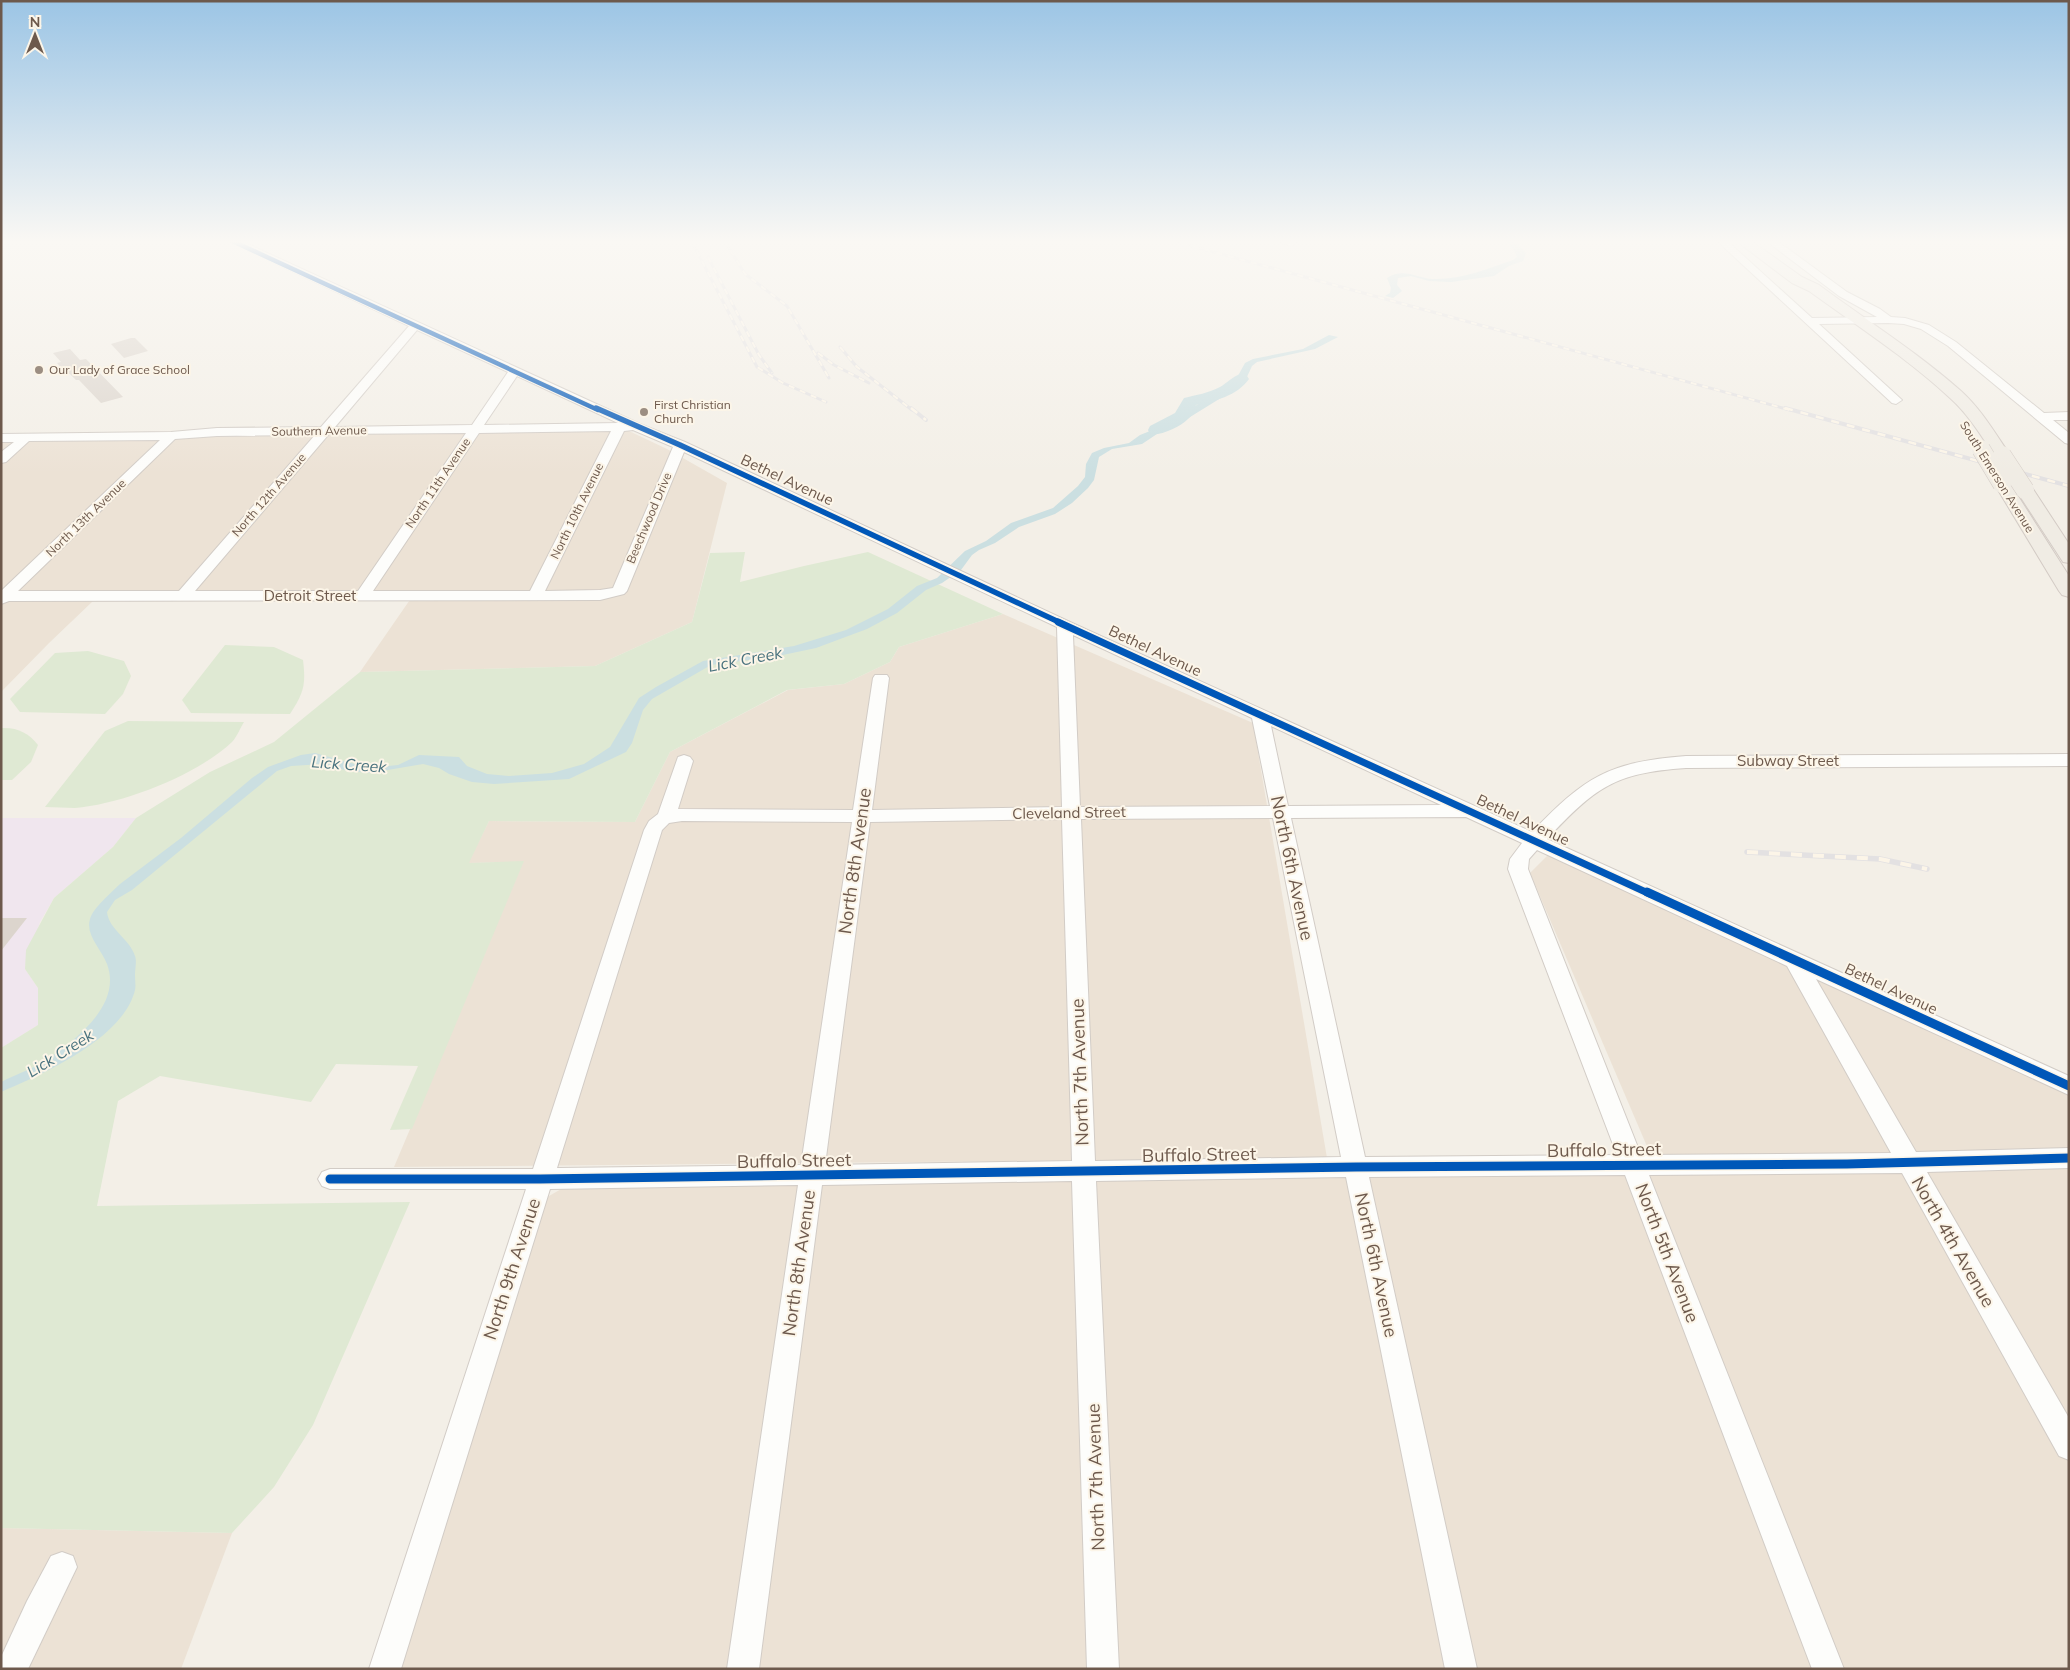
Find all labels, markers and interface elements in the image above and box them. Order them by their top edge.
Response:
north arrow [10,10,60,60]
text: N [30,13,40,31]
place label: Our Lady of Grace School [49,362,190,377]
marker: Our Lady of Grace School [33,364,45,376]
place label: First Christian Church [654,397,731,426]
marker: First Christian Church [638,406,650,418]
street label: South Emerson Avenue [1957,418,2038,535]
street label: Southern Avenue [271,422,367,439]
street label: North 11th Avenue [402,435,473,531]
street label: North 12th Avenue [228,450,309,539]
street label: Bethel Avenue [738,450,837,509]
street label: North 10th Avenue [547,460,606,561]
street label: Beechwood Drive [623,470,674,566]
street label: North 13th Avenue [43,476,129,560]
street label: Detroit Street [264,586,356,605]
street label: Bethel Avenue [1106,621,1205,680]
water label: Lick Creek [706,642,785,676]
water label: Lick Creek [311,751,388,777]
street label: Subway Street [1737,751,1839,770]
street label: North 8th Avenue [833,786,876,935]
street label: Bethel Avenue [1474,790,1573,849]
street label: North 6th Avenue [1266,793,1319,942]
street label: Cleveland Street [1012,802,1126,823]
street label: Bethel Avenue [1842,959,1941,1018]
street label: North 7th Avenue [1065,998,1094,1146]
water label: Lick Creek [23,1024,98,1081]
street label: Buffalo Street [1547,1137,1661,1162]
street label: Buffalo Street [1142,1142,1256,1167]
street label: Buffalo Street [737,1148,851,1173]
street label: North 4th Avenue [1907,1172,2000,1311]
street label: North 5th Avenue [1630,1180,1705,1326]
street label: North 8th Avenue [777,1188,820,1337]
street label: North 6th Avenue [1350,1190,1403,1339]
street label: North 9th Avenue [478,1195,545,1342]
street label: North 7th Avenue [1081,1403,1110,1551]

